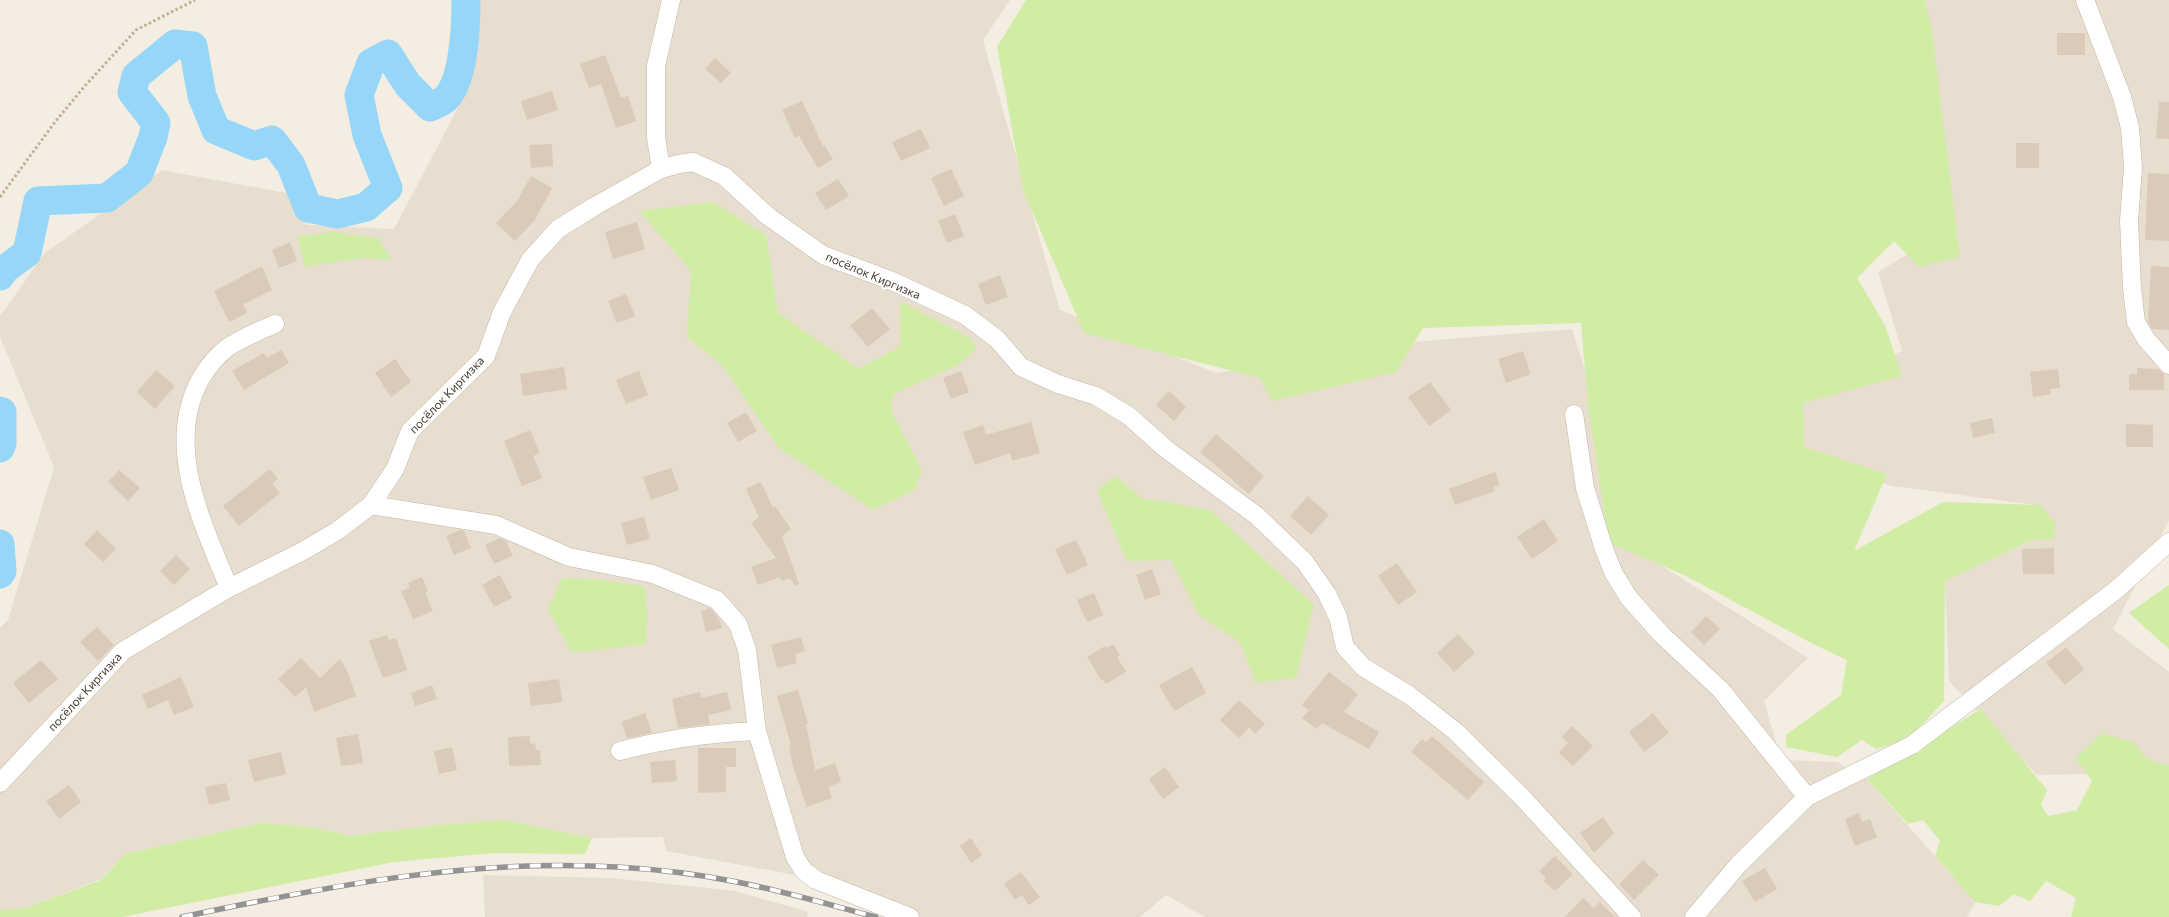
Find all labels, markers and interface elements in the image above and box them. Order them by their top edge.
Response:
street label: посёлок Киргизка [824,249,923,301]
street label: посёлок Киргизка [406,353,487,436]
street label: посёлок Киргизка [44,649,124,733]

